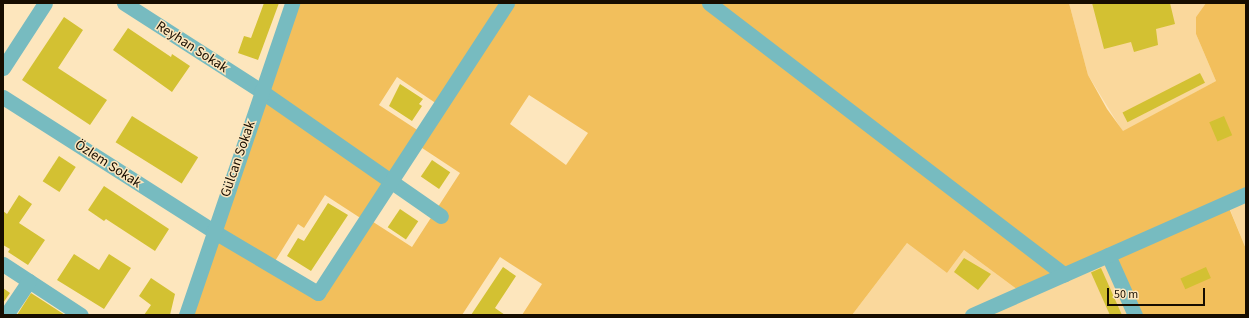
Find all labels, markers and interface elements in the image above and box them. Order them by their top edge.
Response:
street label: Reyhan Sokak [153,18,231,76]
street label: Gülcan Sokak [217,119,259,199]
street label: Özlem Sokak [72,136,144,192]
scale bar [1109,280,1207,306]
text: 50 m [1114,286,1138,303]

